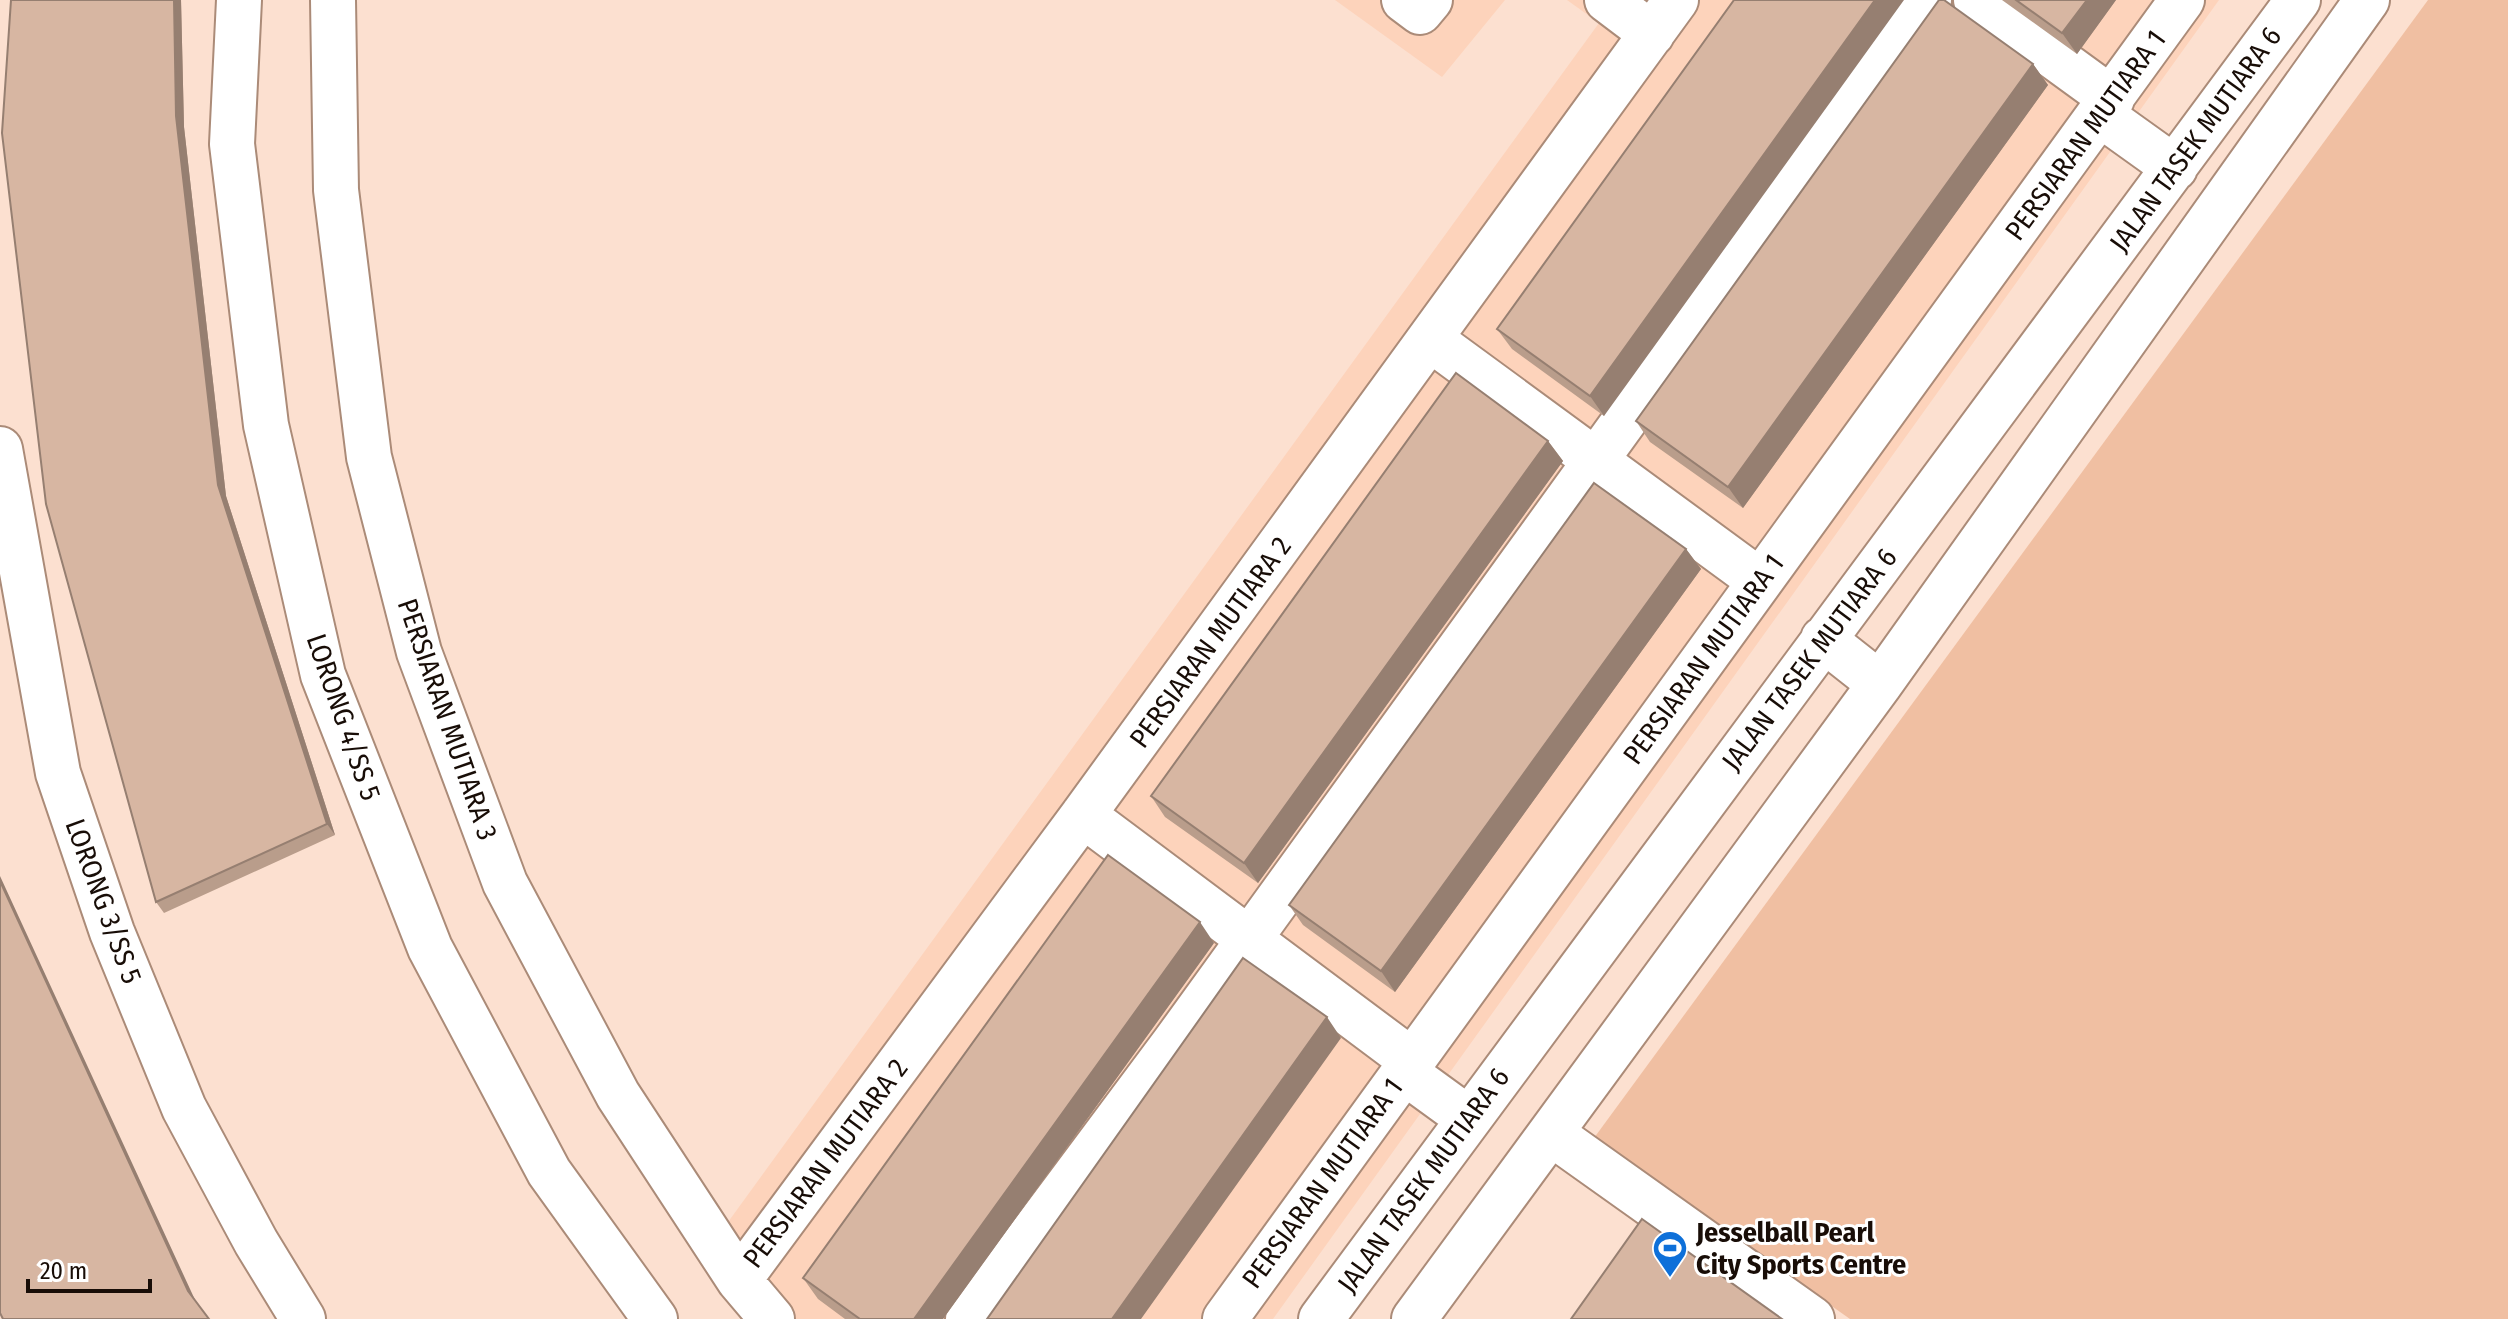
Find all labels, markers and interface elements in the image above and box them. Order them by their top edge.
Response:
street label: JALAN TASEK MUTIARA 6 [2103,21,2288,258]
street label: PERSIARAN MUTIARA 1 [1998,24,2173,247]
street label: PERSIARAN MUTIARA 2 [1123,530,1298,754]
street label: JALAN TASEK MUTIARA 6 [1715,542,1904,777]
street label: PERSIARAN MUTIARA 1 [1616,548,1791,771]
street label: PERSIARAN MUTIARA 3 [391,594,504,844]
street label: LORONG 4/SS 5 [300,630,387,805]
street label: LORONG 3/SS 5 [58,814,149,988]
street label: PERSIARAN MUTIARA 2 [736,1052,915,1274]
street label: JALAN TASEK MUTIARA 6 [1331,1062,1516,1299]
street label: PERSIARAN MUTIARA 1 [1235,1072,1410,1295]
place label: Jesselball Pearl City Sports Centre [1695,1216,1906,1281]
sports icon: Jesselball Pearl City Sports Centre [1651,1229,1689,1279]
scale bar [28,1243,150,1293]
text: 20 m [40,1257,87,1285]

